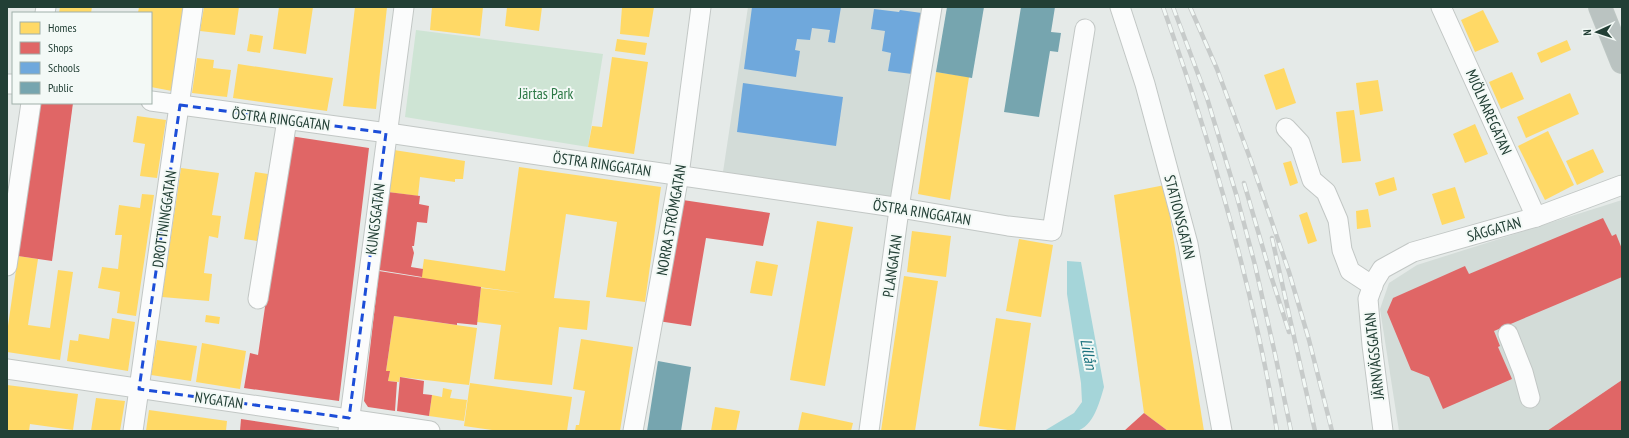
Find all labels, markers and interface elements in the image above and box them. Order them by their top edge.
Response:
legend [12,12,152,104]
north arrow [1577,12,1617,52]
text: Homes [48,20,76,35]
text: N [1580,29,1594,36]
text: Shops [48,40,73,55]
text: Schools [48,60,80,75]
street label: MJÖLNAREGATAN [1462,67,1516,157]
text: Public [48,80,74,95]
park label: Järtas Park [518,84,574,103]
street label: ÖSTRA RINGGATAN [231,104,331,134]
street label: ÖSTRA RINGGATAN [552,148,652,180]
street label: NORRA STRÖMGATAN [652,163,690,277]
street label: DROTTNINGGATAN [148,169,180,269]
street label: STATIONSGATAN [1160,173,1200,261]
street label: KUNGSGATAN [361,182,389,256]
street label: ÖSTRA RINGGATAN [872,195,972,229]
street label: SÅGGATAN [1465,212,1523,246]
street label: PLANGATAN [878,234,906,298]
street label: JÄRNVÄGSGATAN [1360,311,1388,402]
water label: Lillån [1076,337,1102,372]
street label: NYGATAN [193,387,245,413]

